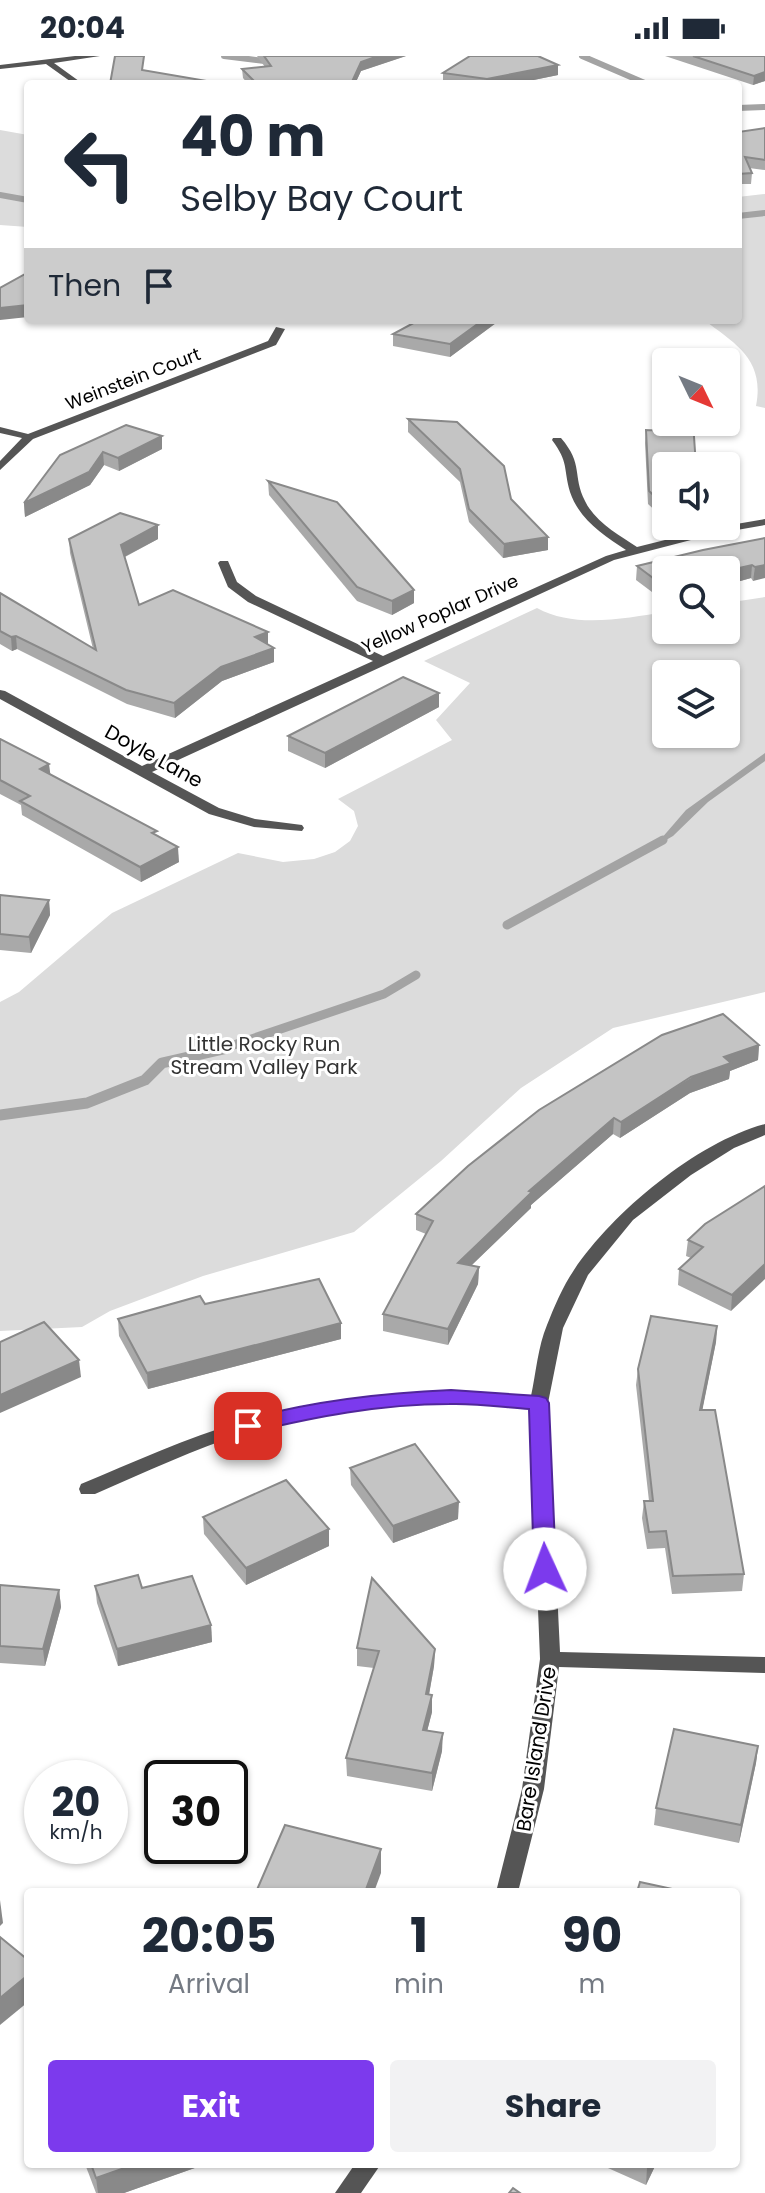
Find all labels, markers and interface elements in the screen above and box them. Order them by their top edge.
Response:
text: 20:04 [40,6,125,49]
text: 40 m [180,97,326,176]
icon: left [48,112,152,216]
text: Selby Bay Court [180,173,463,224]
text: Then [48,264,121,307]
icon: arrive [137,264,181,308]
street label: Weinstein Court [62,341,204,416]
north arrow [652,348,740,436]
map controls [652,348,740,748]
button: sound [652,452,740,540]
button: search [652,556,740,644]
street label: Yellow Poplar Drive [358,568,522,659]
button: layers [652,660,740,748]
street label: Doyle Lane [100,718,208,794]
park label: Little Rocky Run Stream Valley Park [170,1030,358,1081]
pin [214,1392,282,1460]
icon: arrive [226,1404,270,1448]
position arrow [503,1527,587,1611]
street label: Bare Island Drive [509,1665,563,1833]
speed limit sign: 30 [144,1760,248,1864]
text: 20 [52,1774,100,1830]
text: km/h [49,1818,103,1846]
text: 20:05 [142,1902,276,1969]
text: 1 [410,1902,428,1969]
text: 90 [562,1902,622,1969]
text: Arrival [168,1966,250,2002]
text: min [394,1966,444,2002]
text: m [579,1966,605,2002]
button: Exit [48,2060,374,2152]
button: Share [390,2060,716,2152]

